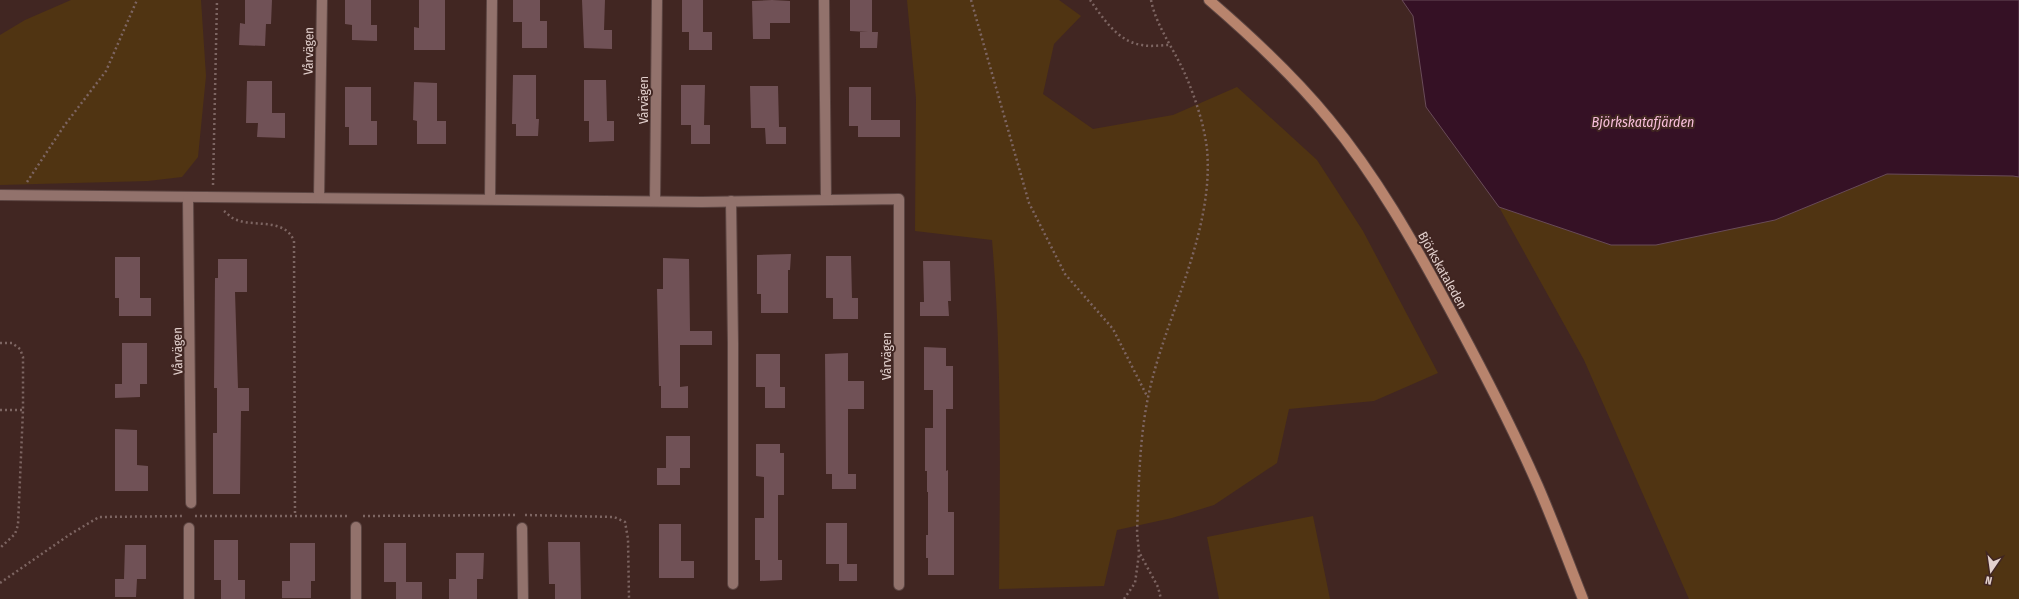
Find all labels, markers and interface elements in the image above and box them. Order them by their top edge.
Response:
street label: Vårvägen [301,27,316,75]
street label: Vårvägen [636,76,651,124]
water label: Björkskatafjärden [1592,114,1694,131]
street label: Björkskataleden [1415,229,1470,311]
street label: Vårvägen [170,327,185,375]
street label: Vårvägen [879,332,894,380]
north arrow [1971,551,2011,591]
text: N [1984,573,1994,587]

